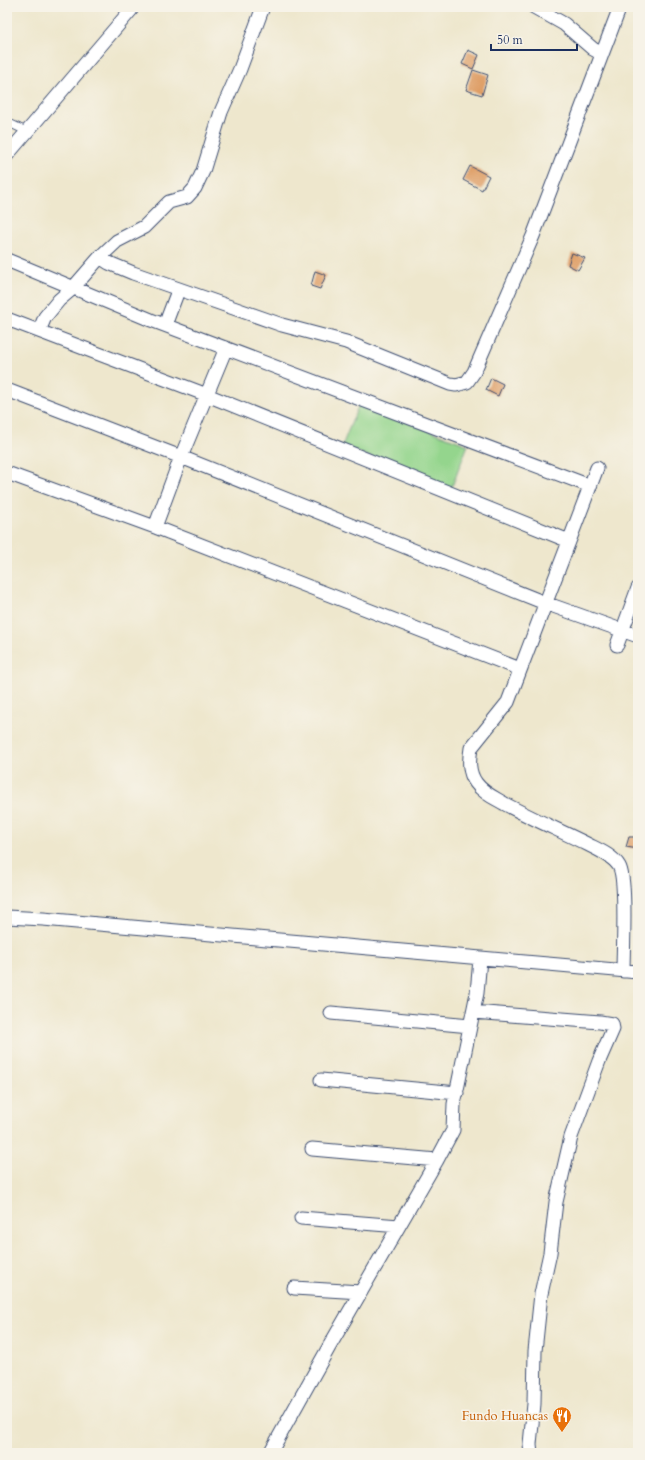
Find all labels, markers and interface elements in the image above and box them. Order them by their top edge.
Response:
scale bar [491,26,577,52]
text: 50 m [497,32,524,48]
restaurant icon: Fundo Huancas [551,1405,573,1433]
place label: Fundo Huancas [462,1407,548,1425]

